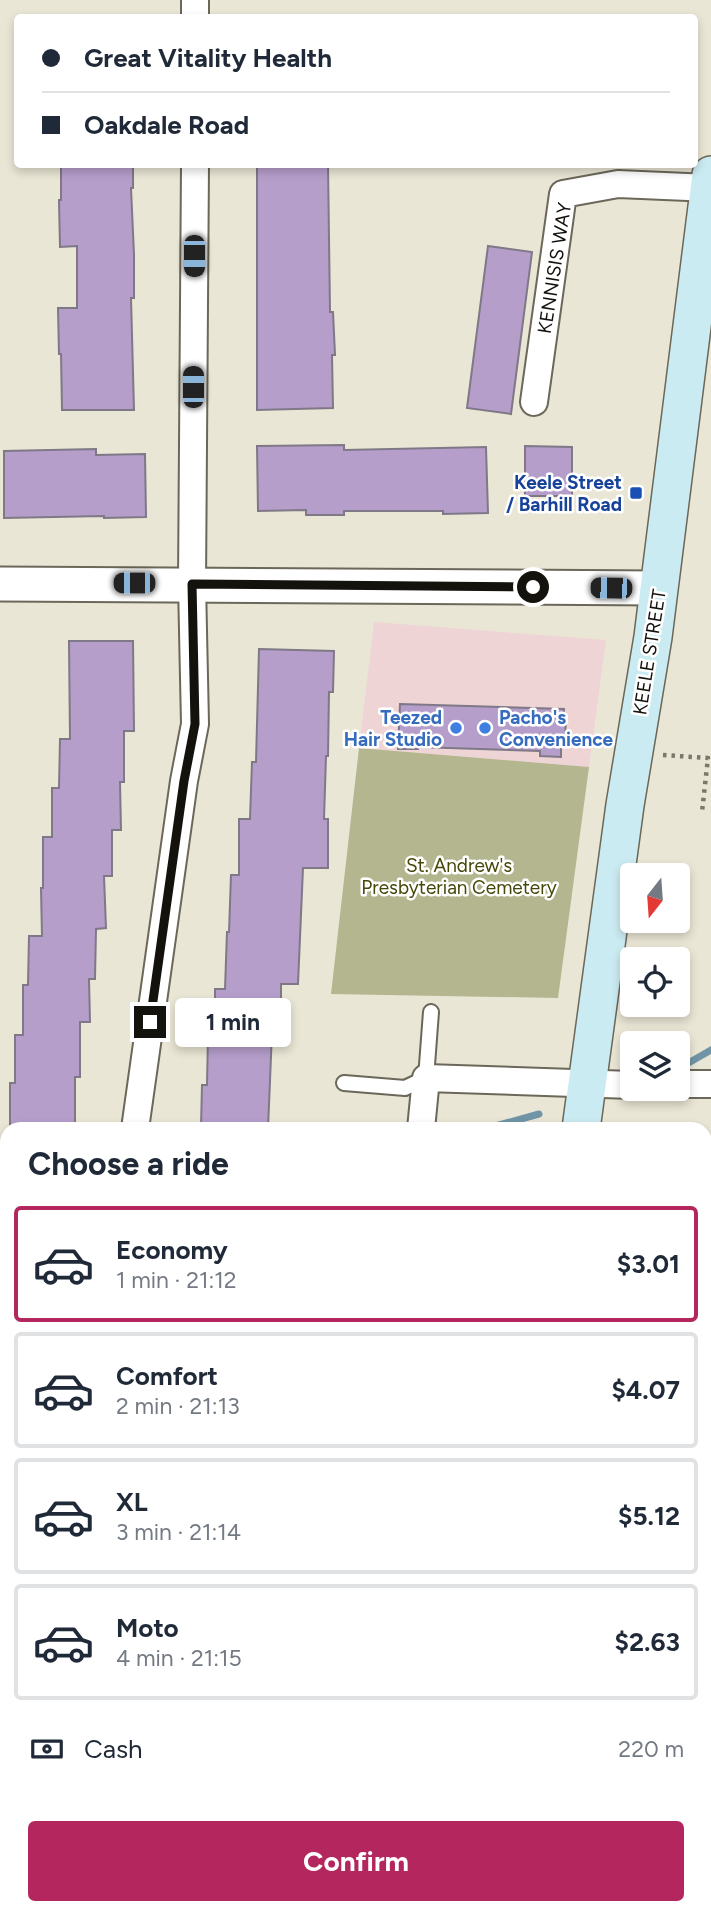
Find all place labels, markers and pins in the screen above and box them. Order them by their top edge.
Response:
place label: Keele Street / Barhill Road [506,471,622,516]
marker: Keele Street / Barhill Road [628,485,644,501]
place label: Teezed Hair Studio [344,706,442,751]
place label: Pacho's Convenience [499,706,614,751]
marker: Teezed Hair Studio [448,720,464,736]
marker: Pacho's Convenience [477,720,493,736]

